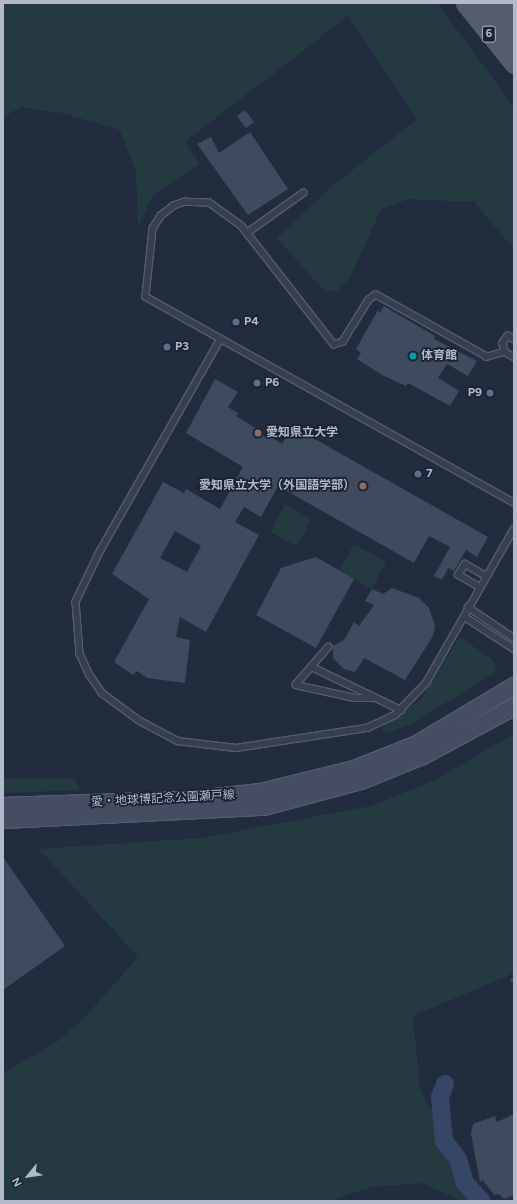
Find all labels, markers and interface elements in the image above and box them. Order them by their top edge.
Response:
road number: 6 [481,25,497,43]
place label: P4 [244,315,259,329]
marker: P4 [231,317,241,327]
place label: P3 [175,340,189,354]
marker: P3 [162,342,172,352]
place label: 体育館 [421,349,457,363]
marker: 体育館 [408,351,418,361]
place label: P6 [265,376,279,390]
marker: P6 [252,378,262,388]
place label: P9 [468,386,482,400]
marker: P9 [485,388,495,398]
place label: 愛知県立大学 [266,426,338,440]
marker: 愛知県立大学 [253,428,263,438]
place label: 7 [426,467,433,481]
marker: 7 [413,469,423,479]
place label: 愛知県立大学（外国語学部） [199,479,355,493]
marker: 愛知県立大学（外国語学部） [358,481,368,491]
street label: 愛・地球博記念公園瀬戸線 [91,788,235,810]
north arrow [8,1156,48,1196]
text: N [9,1175,25,1189]

